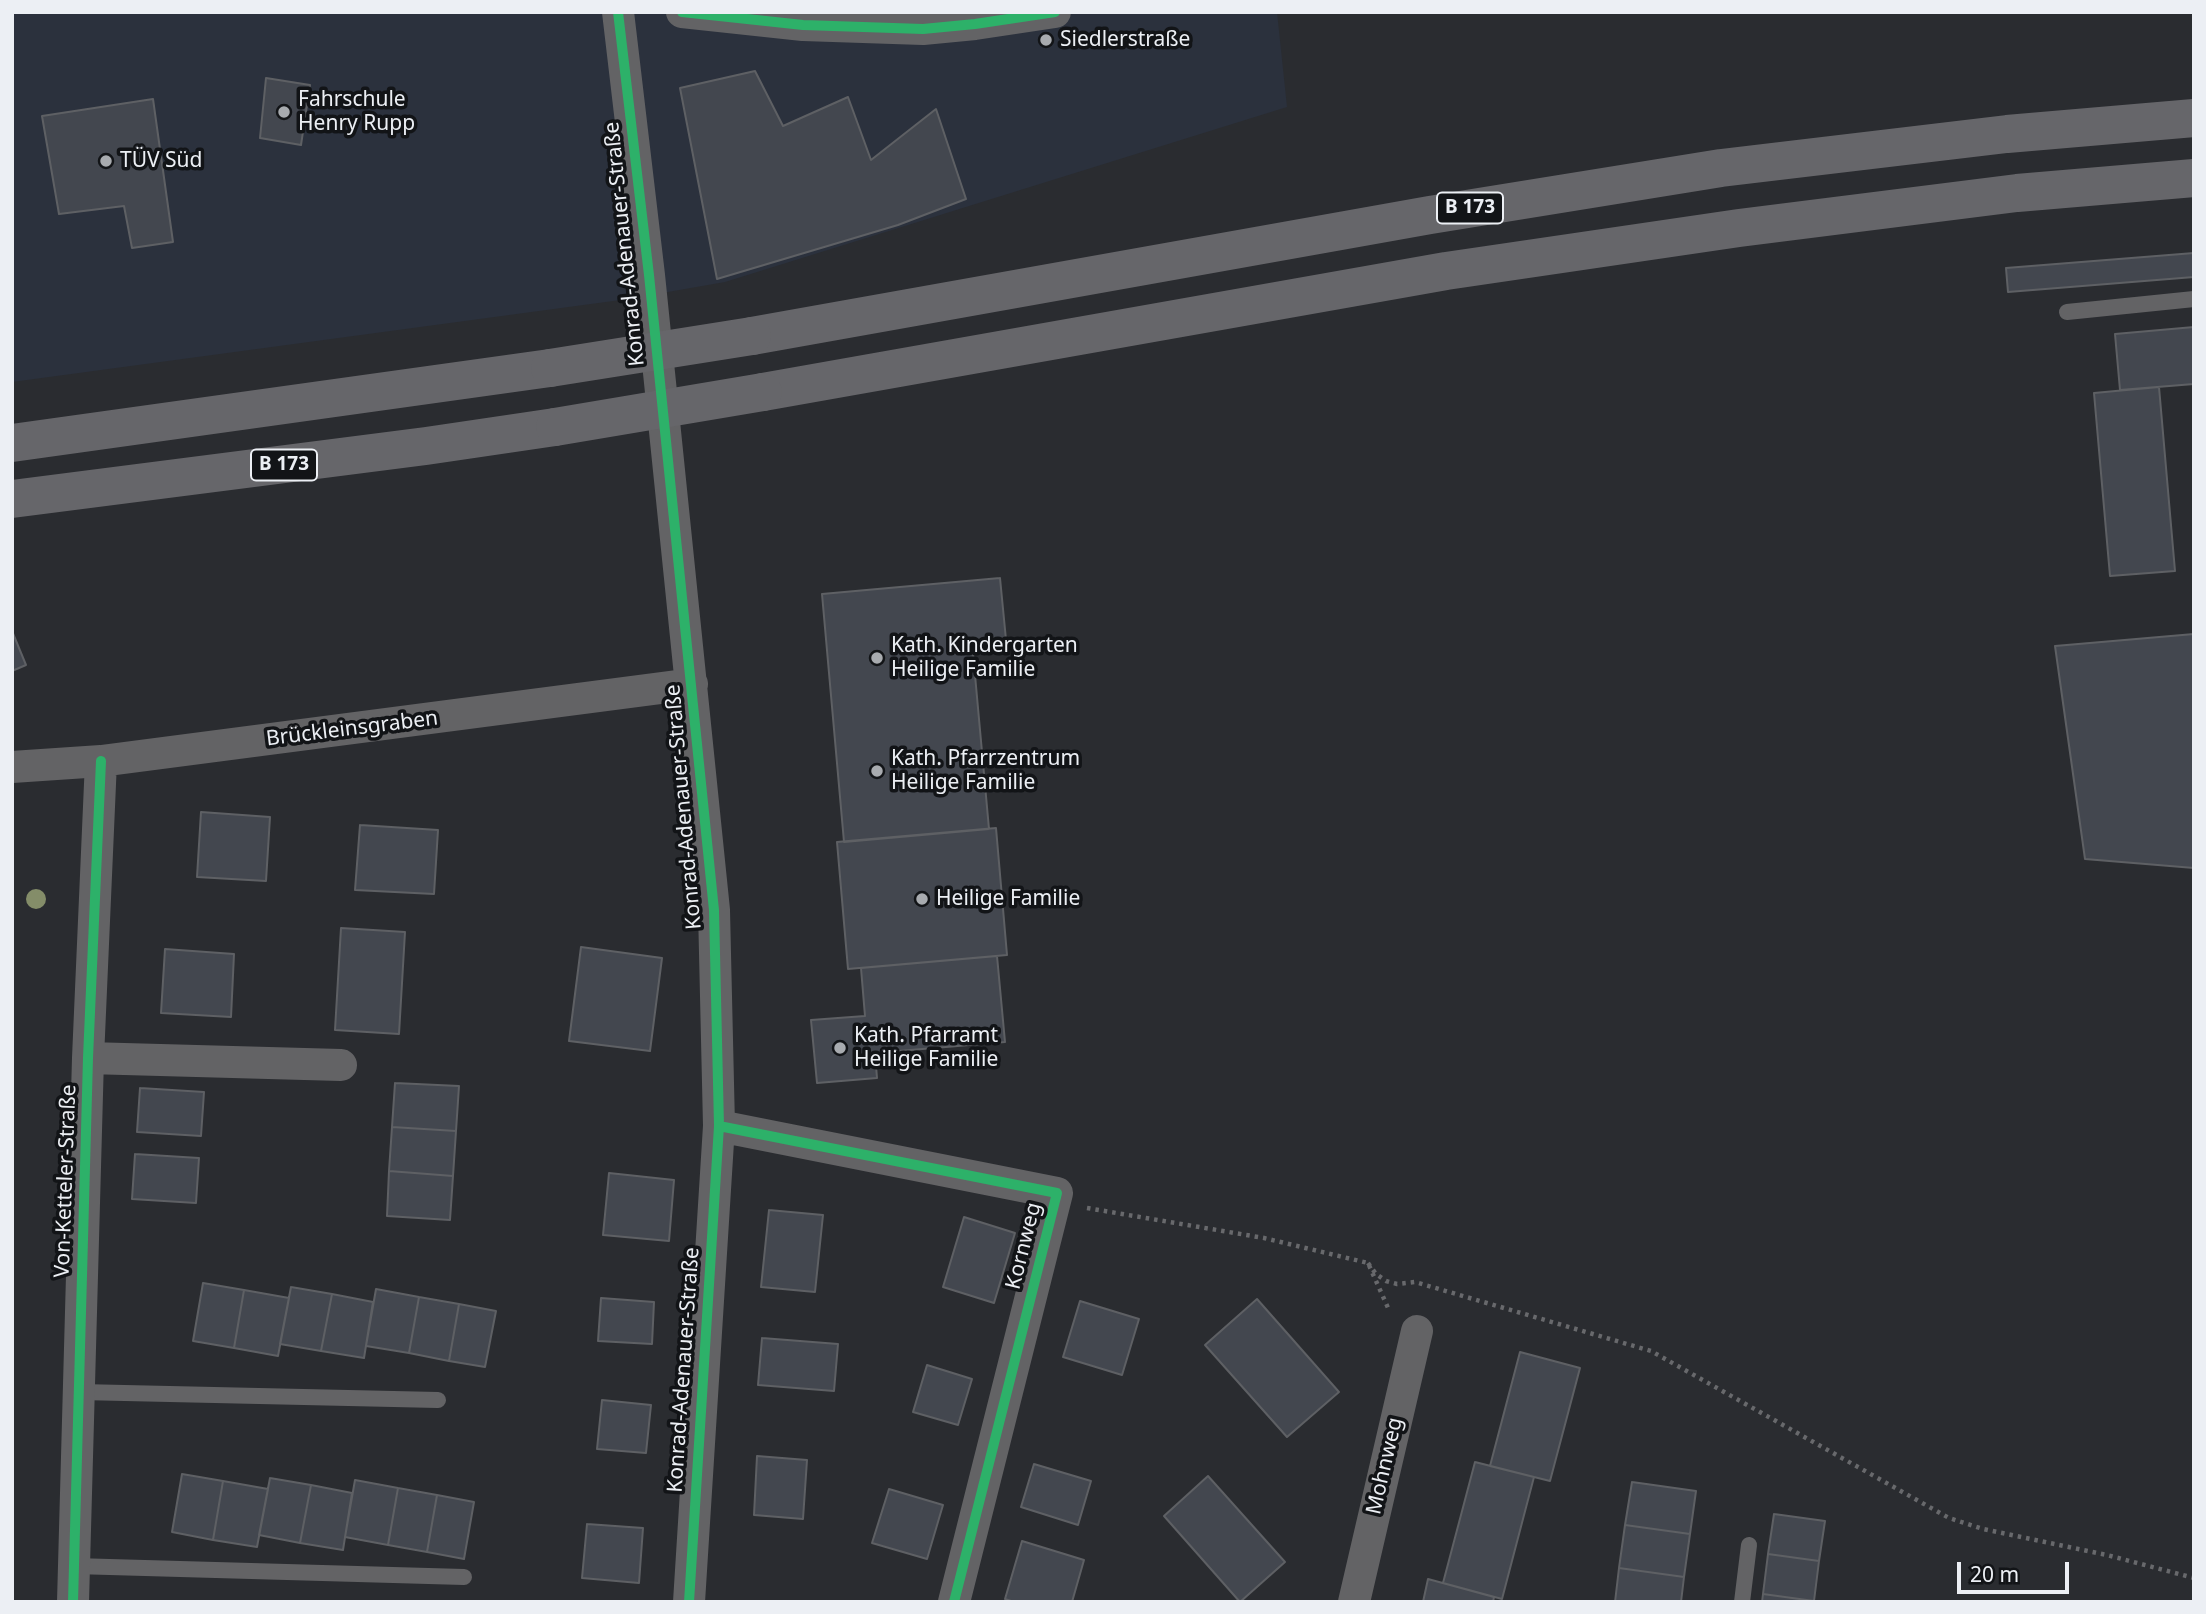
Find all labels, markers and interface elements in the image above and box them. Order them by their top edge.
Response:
place label: Siedlerstraße [1060,27,1190,53]
marker: Siedlerstraße [1038,32,1054,48]
place label: Fahrschule Henry Rupp [298,87,415,137]
marker: Fahrschule Henry Rupp [276,104,292,120]
street label: Konrad-Adenauer-Straße [600,120,650,368]
place label: TÜV Süd [120,148,203,174]
marker: TÜV Süd [98,153,114,169]
road number: B 173 [1437,192,1503,224]
road number: B 173 [251,450,317,480]
place label: Kath. Kindergarten Heilige Familie [891,633,1078,683]
marker: Kath. Kindergarten Heilige Familie [869,650,885,666]
street label: Konrad-Adenauer-Straße [661,683,707,931]
street label: Brückleinsgraben [265,706,439,752]
place label: Kath. Pfarrzentrum Heilige Familie [891,746,1080,796]
marker: Kath. Pfarrzentrum Heilige Familie [869,763,885,779]
place label: Heilige Familie [936,886,1080,912]
marker: Heilige Familie [914,891,930,907]
place label: Kath. Pfarramt Heilige Familie [854,1023,998,1073]
marker: Kath. Pfarramt Heilige Familie [832,1040,848,1056]
street label: Von-Ketteler-Straße [50,1084,82,1278]
street label: Kornweg [1001,1200,1047,1292]
street label: Konrad-Adenauer-Straße [663,1247,705,1493]
street label: Mohnweg [1362,1415,1408,1517]
scale bar [1961,1548,2073,1592]
text: 20 m [1970,1560,2019,1588]

